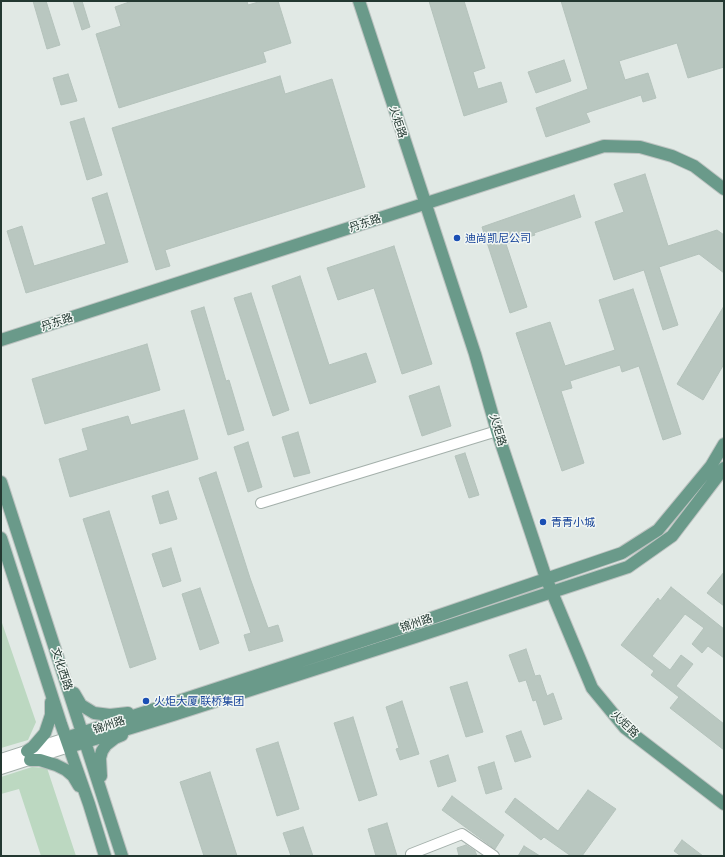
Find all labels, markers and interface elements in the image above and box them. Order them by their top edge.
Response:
street label: 火炬路 [387,104,409,140]
street label: 丹东路 [347,212,383,234]
place label: 迪尚凯尼公司 [465,231,531,245]
marker: 迪尚凯尼公司 [452,233,462,243]
street label: 丹东路 [39,311,75,333]
street label: 火炬路 [487,412,509,448]
place label: 青青小城 [551,515,595,529]
marker: 青青小城 [538,517,548,527]
street label: 锦州路 [398,611,434,635]
street label: 文化西路 [49,646,75,692]
place label: 火炬大厦 联桥集团 [154,694,244,708]
marker: 火炬大厦 联桥集团 [141,696,151,706]
street label: 火炬路 [609,708,641,740]
street label: 锦州路 [91,714,127,736]

